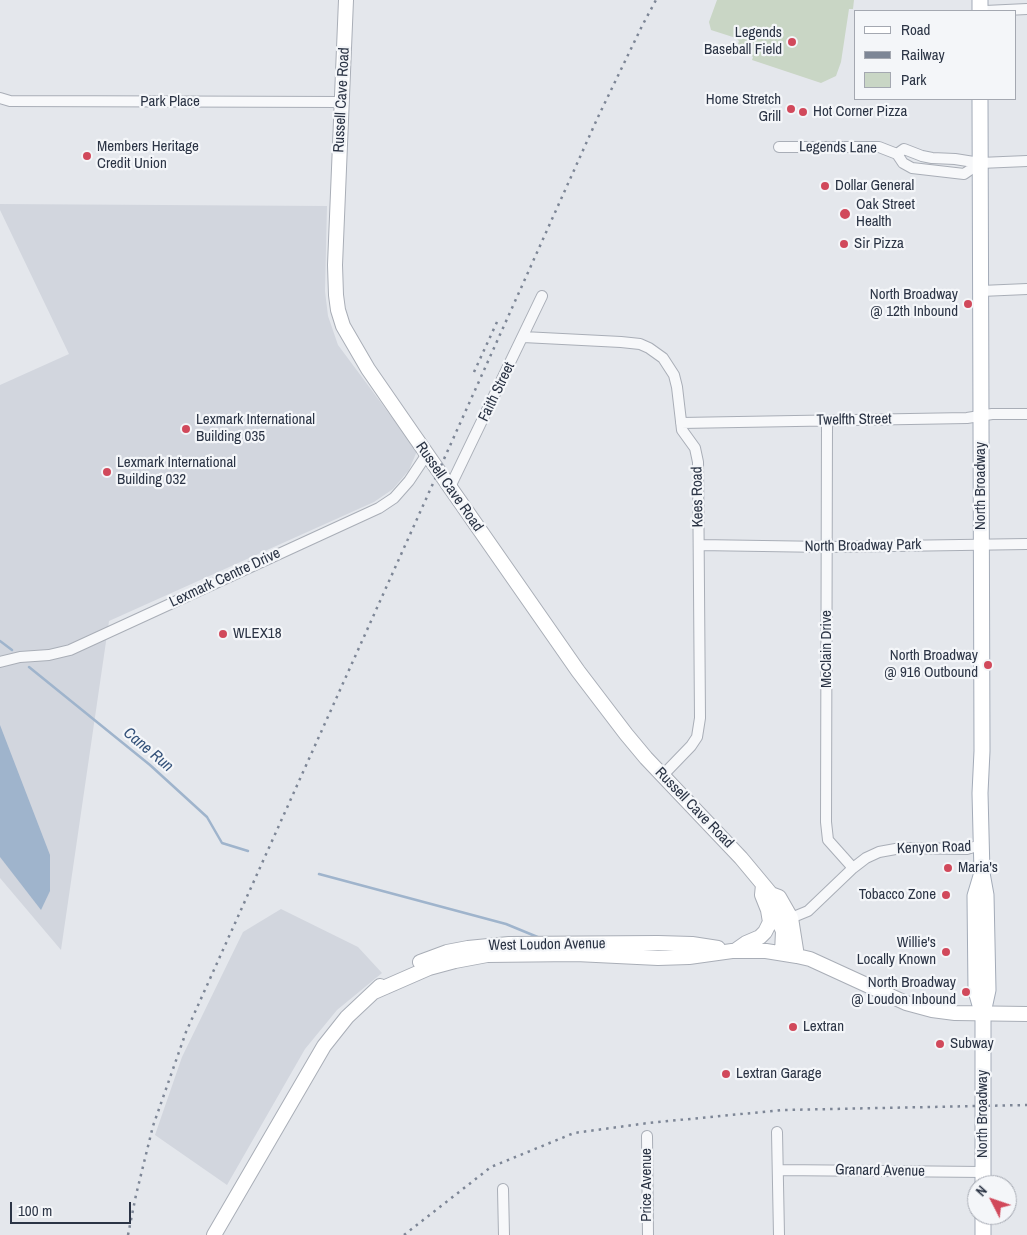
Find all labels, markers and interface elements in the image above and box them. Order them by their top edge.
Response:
legend [854,10,1017,100]
text: Road [901,19,930,40]
place label: Legends Baseball Field [704,24,782,59]
marker: Legends Baseball Field [786,36,798,48]
text: Railway [901,44,945,65]
street label: Russell Cave Road [330,47,354,153]
text: Park [901,69,926,90]
place label: Home Stretch Grill [706,91,781,126]
street label: Park Place [140,93,200,111]
marker: Home Stretch Grill [785,103,797,115]
place label: Hot Corner Pizza [813,103,907,121]
marker: Hot Corner Pizza [797,106,809,118]
place label: Members Heritage Credit Union [97,138,199,173]
street label: Legends Lane [799,138,877,158]
marker: Members Heritage Credit Union [81,150,93,162]
place label: Dollar General [835,177,914,195]
marker: Dollar General [819,180,831,192]
place label: Oak Street Health [856,196,915,231]
marker: Oak Street Health [838,207,852,221]
place label: Sir Pizza [854,235,904,253]
marker: Sir Pizza [838,238,850,250]
place label: North Broadway @ 12th Inbound [870,286,958,321]
marker: North Broadway @ 12th Inbound [962,298,974,310]
street label: Faith Street [475,359,519,425]
street label: Twelfth Street [816,410,892,430]
place label: Lexmark International Building 035 [196,411,315,446]
marker: Lexmark International Building 035 [180,423,192,435]
street label: Russell Cave Road [411,439,487,535]
street label: North Broadway [972,442,990,530]
place label: Lexmark International Building 032 [117,454,236,489]
marker: Lexmark International Building 032 [101,466,113,478]
street label: Kees Road [688,466,708,528]
street label: North Broadway Park [804,536,922,556]
street label: Lexmark Centre Drive [167,544,283,612]
street label: McClain Drive [818,610,836,688]
place label: WLEX18 [233,625,282,643]
marker: WLEX18 [217,628,229,640]
place label: North Broadway @ 916 Outbound [884,647,978,682]
marker: North Broadway @ 916 Outbound [982,659,994,671]
water label: Cane Run [119,724,177,776]
street label: Russell Cave Road [651,764,737,852]
street label: Kenyon Road [896,838,972,858]
place label: Maria's [958,859,998,877]
marker: Maria's [942,862,954,874]
place label: Tobacco Zone [859,886,936,904]
marker: Tobacco Zone [940,889,952,901]
place label: Willie's Locally Known [857,934,936,969]
street label: West Loudon Avenue [488,935,606,955]
marker: Willie's Locally Known [940,946,952,958]
place label: North Broadway @ Loudon Inbound [851,974,956,1009]
marker: North Broadway @ Loudon Inbound [960,986,972,998]
place label: Lextran [803,1018,844,1036]
marker: Lextran [787,1021,799,1033]
place label: Subway [950,1035,994,1053]
marker: Subway [934,1038,946,1050]
place label: Lextran Garage [736,1065,821,1083]
marker: Lextran Garage [720,1068,732,1080]
street label: North Broadway [974,1070,992,1158]
street label: Price Avenue [638,1148,656,1222]
street label: Granard Avenue [835,1161,925,1181]
north arrow [967,1175,1017,1225]
text: N [972,1182,991,1200]
scale bar [12,1192,134,1224]
text: 100 m [18,1200,52,1221]

